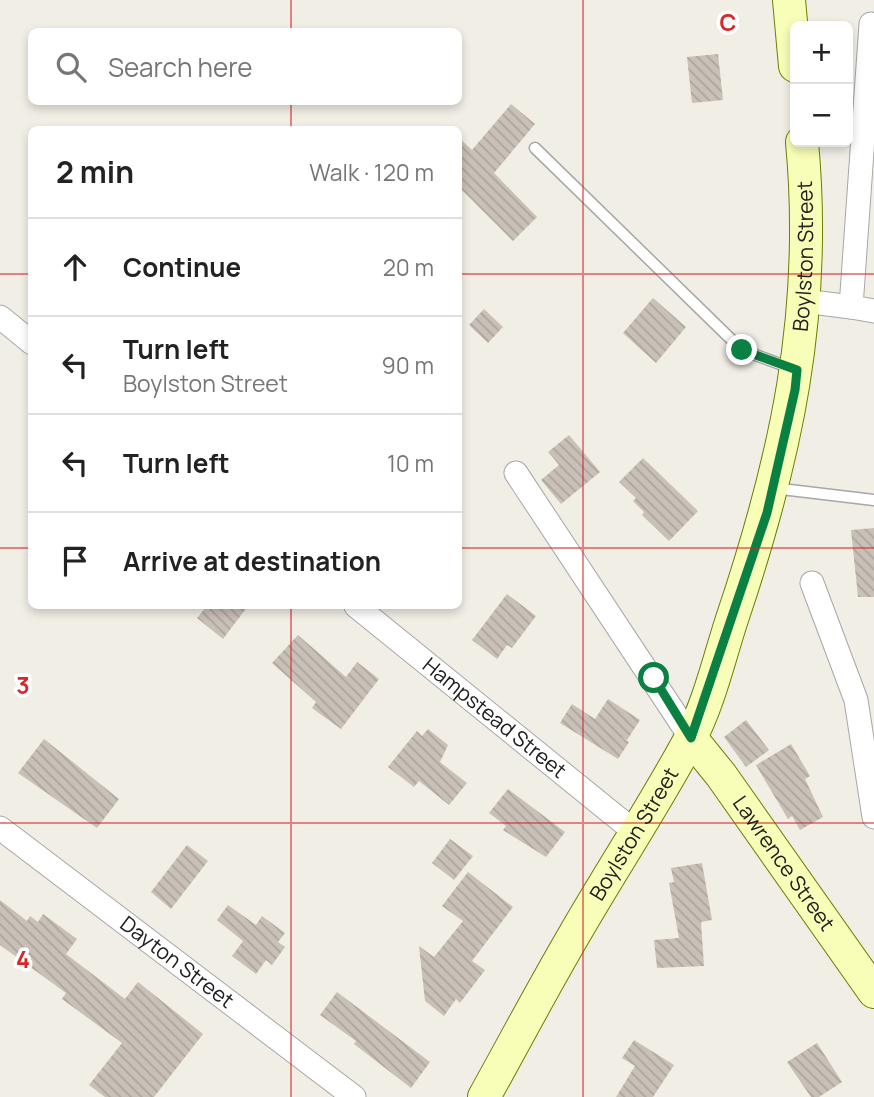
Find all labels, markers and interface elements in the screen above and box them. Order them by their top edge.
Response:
text: C [720,6,737,38]
map controls [790,21,853,147]
button: + [790,21,853,84]
search box [28,28,462,105]
icon: search [52,48,90,86]
text: Search here [108,49,253,85]
button: − [790,84,853,147]
text: 2 min [56,151,134,192]
text: Walk · 120 m [309,156,434,188]
street label: Boylston Street [786,180,819,333]
icon: ahead [56,248,94,286]
text: Continue [123,249,241,285]
text: 20 m [383,251,434,283]
text: Turn left [123,331,230,367]
route end [726,334,757,365]
icon: left [56,346,94,384]
text: 90 m [382,349,434,381]
text: Boylston Street [123,367,288,399]
icon: left [56,444,94,482]
text: Turn left [123,445,230,481]
text: 10 m [387,447,434,479]
icon: arrive [56,542,94,580]
text: Arrive at destination [123,543,381,579]
street label: Hampstead Street [417,651,573,784]
route start [638,662,669,693]
text: 3 [16,669,30,701]
street label: Boylston Street [583,762,684,905]
street label: Lawrence Street [727,790,842,936]
street label: Dayton Street [115,909,240,1014]
text: 4 [16,943,30,975]

